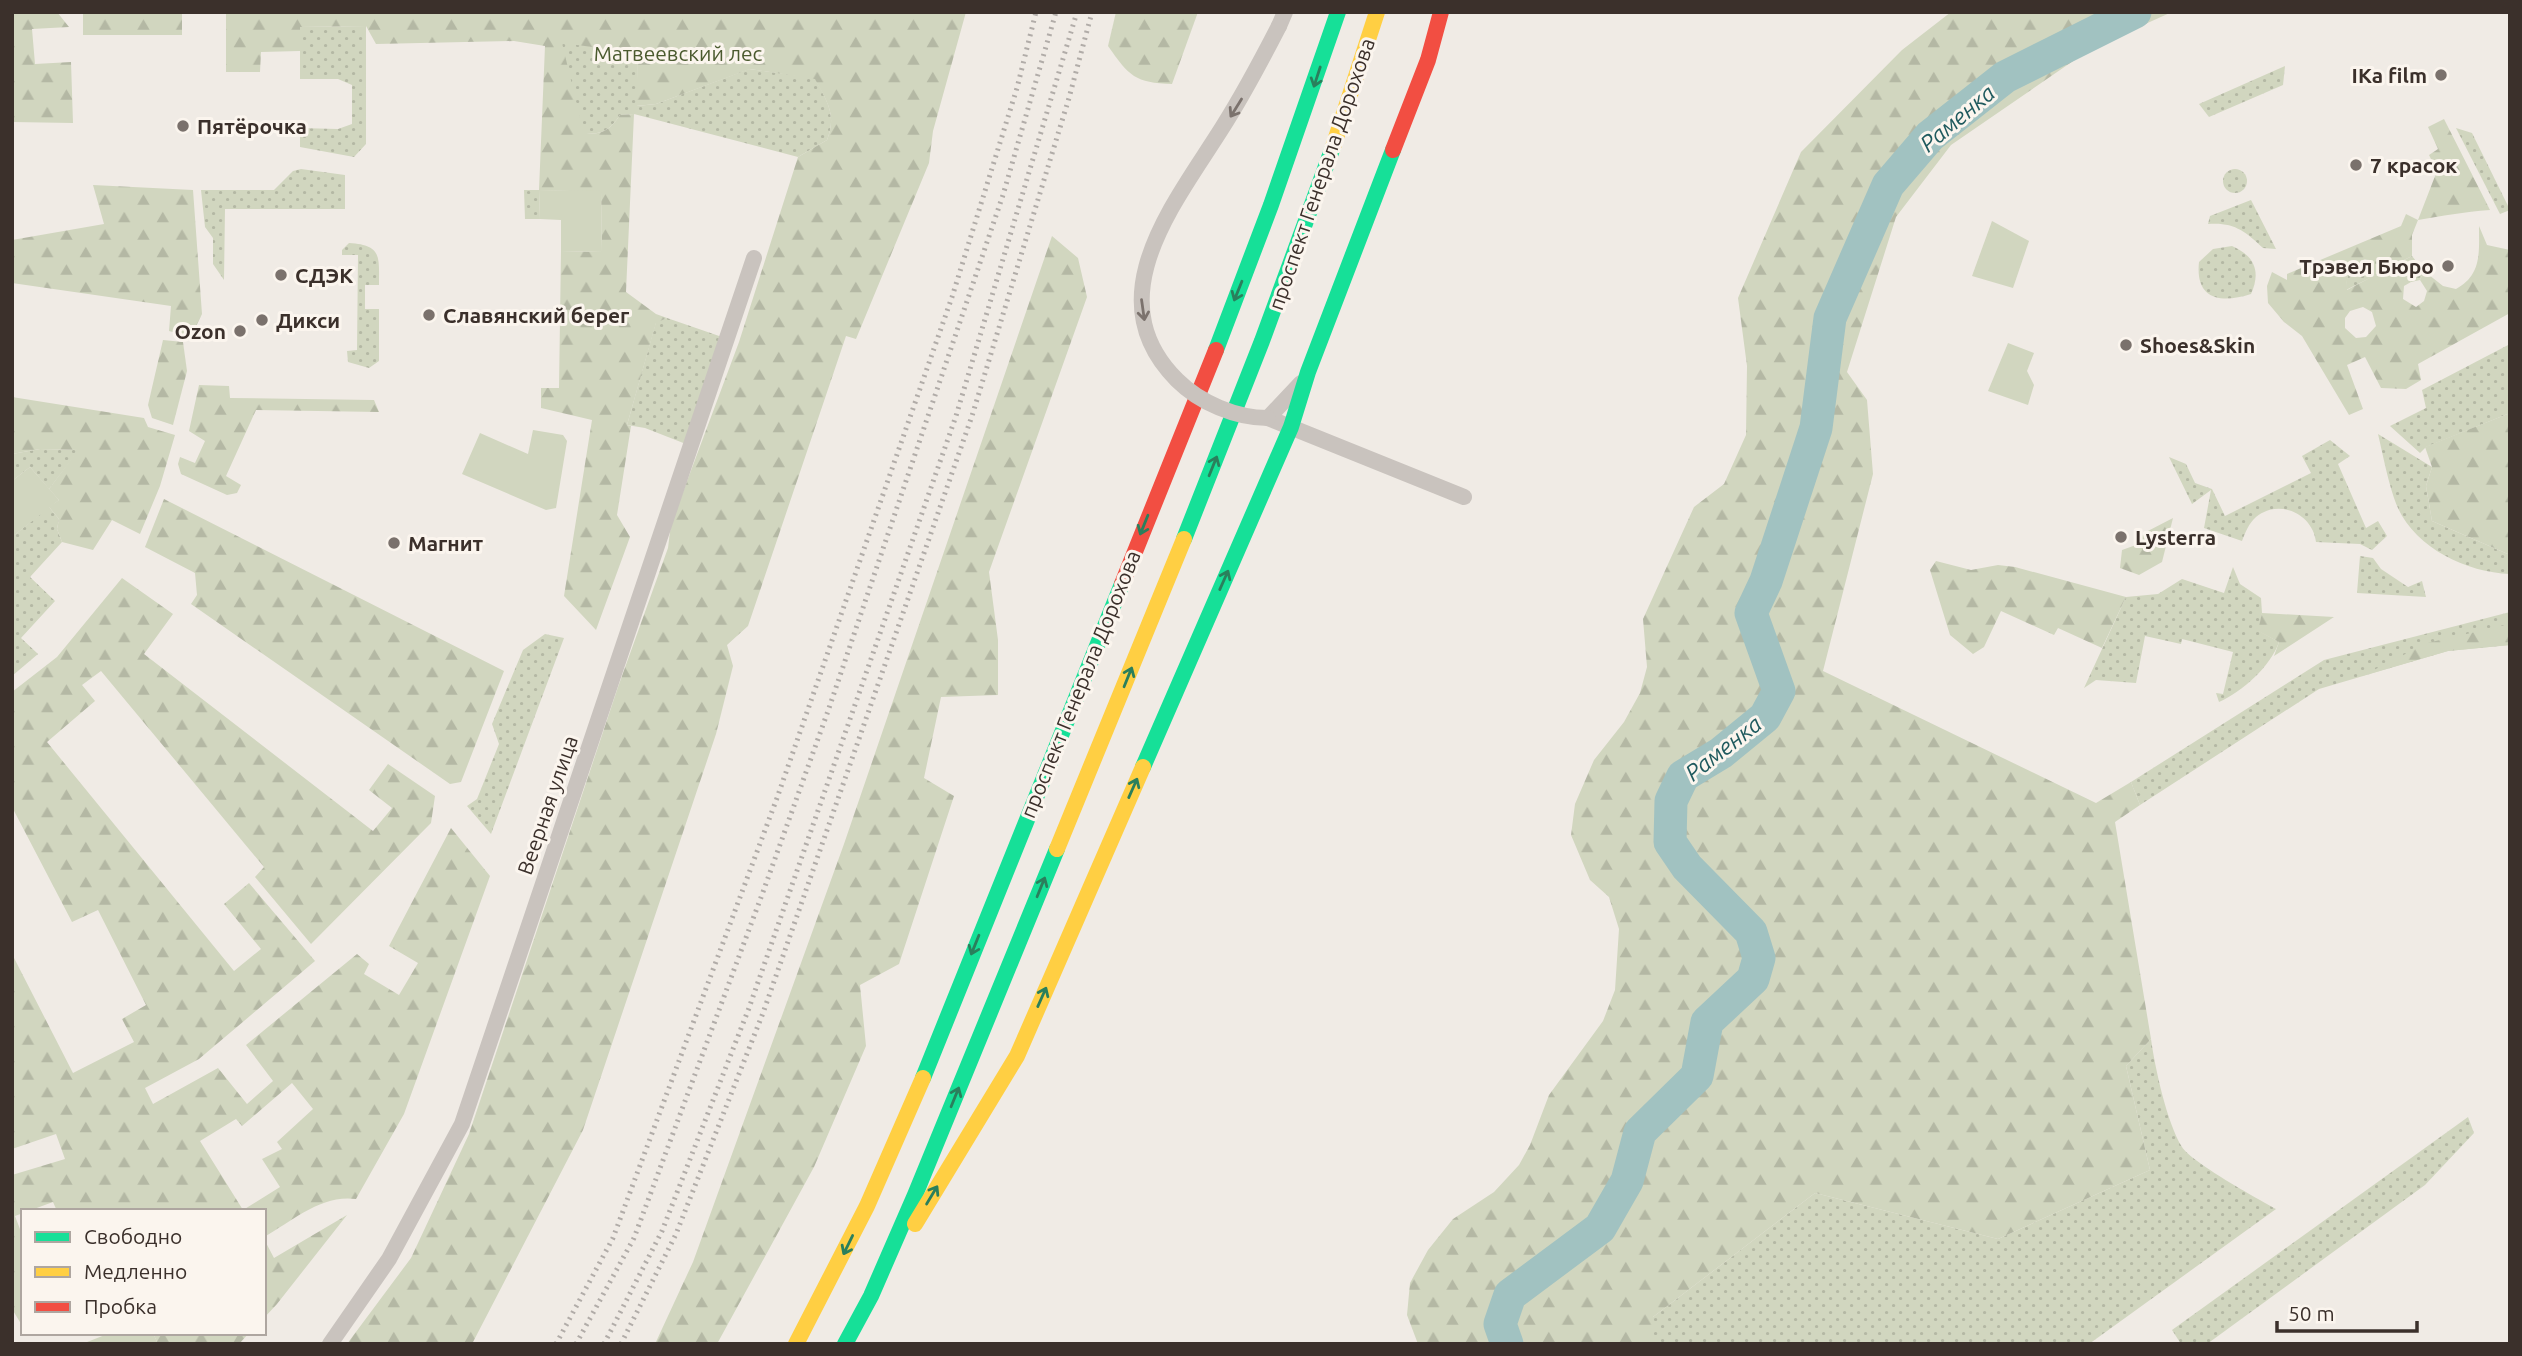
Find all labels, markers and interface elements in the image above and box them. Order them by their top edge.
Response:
street label: проспект Генерала Дорохова [1263,35,1379,313]
park label: Матвеевский лес [594,41,763,65]
place label: IKa film [2352,63,2427,87]
one-way arrow [1309,66,1322,88]
marker: IKa film [2433,67,2449,83]
water label: Раменка [1915,80,1999,156]
one-way arrow [1228,97,1242,117]
place label: Пятёрочка [197,114,307,138]
marker: Пятёрочка [175,118,191,134]
place label: 7 красок [2370,153,2457,177]
marker: 7 красок [2348,157,2364,173]
place label: Трэвел Бюро [2299,254,2434,278]
marker: Трэвел Бюро [2440,258,2456,274]
place label: СДЭК [295,263,353,287]
marker: СДЭК [273,267,289,283]
one-way arrow [1230,279,1243,301]
one-way arrow [1136,298,1149,321]
place label: Славянский берег [443,303,630,327]
marker: Славянский берег [421,307,437,323]
place label: Дикси [276,308,340,332]
marker: Дикси [254,312,270,328]
place label: Ozon [175,319,226,343]
marker: Ozon [232,323,248,339]
place label: Shoes&Skin [2140,333,2255,357]
marker: Shoes&Skin [2118,337,2134,353]
one-way arrow [1208,455,1221,477]
one-way arrow [1137,513,1150,535]
place label: Lysterra [2135,525,2216,549]
marker: Lysterra [2113,529,2129,545]
place label: Магнит [408,531,484,555]
marker: Магнит [386,535,402,551]
street label: проспект Генерала Дорохова [1015,547,1145,821]
one-way arrow [1218,570,1231,591]
one-way arrow [1122,666,1135,688]
water label: Раменка [1680,711,1766,785]
street label: Веерная улица [512,732,582,878]
one-way arrow [1127,778,1140,800]
one-way arrow [1036,877,1049,898]
one-way arrow [967,934,980,956]
one-way arrow [1037,987,1050,1008]
one-way arrow [949,1087,962,1109]
one-way arrow [925,1186,939,1206]
legend [21,1209,266,1335]
text: Свободно [84,1224,182,1248]
one-way arrow [841,1234,854,1255]
text: Медленно [84,1259,187,1283]
scale bar [2277,1290,2417,1334]
text: Пробка [84,1294,157,1318]
text: 50 m [2288,1301,2335,1325]

